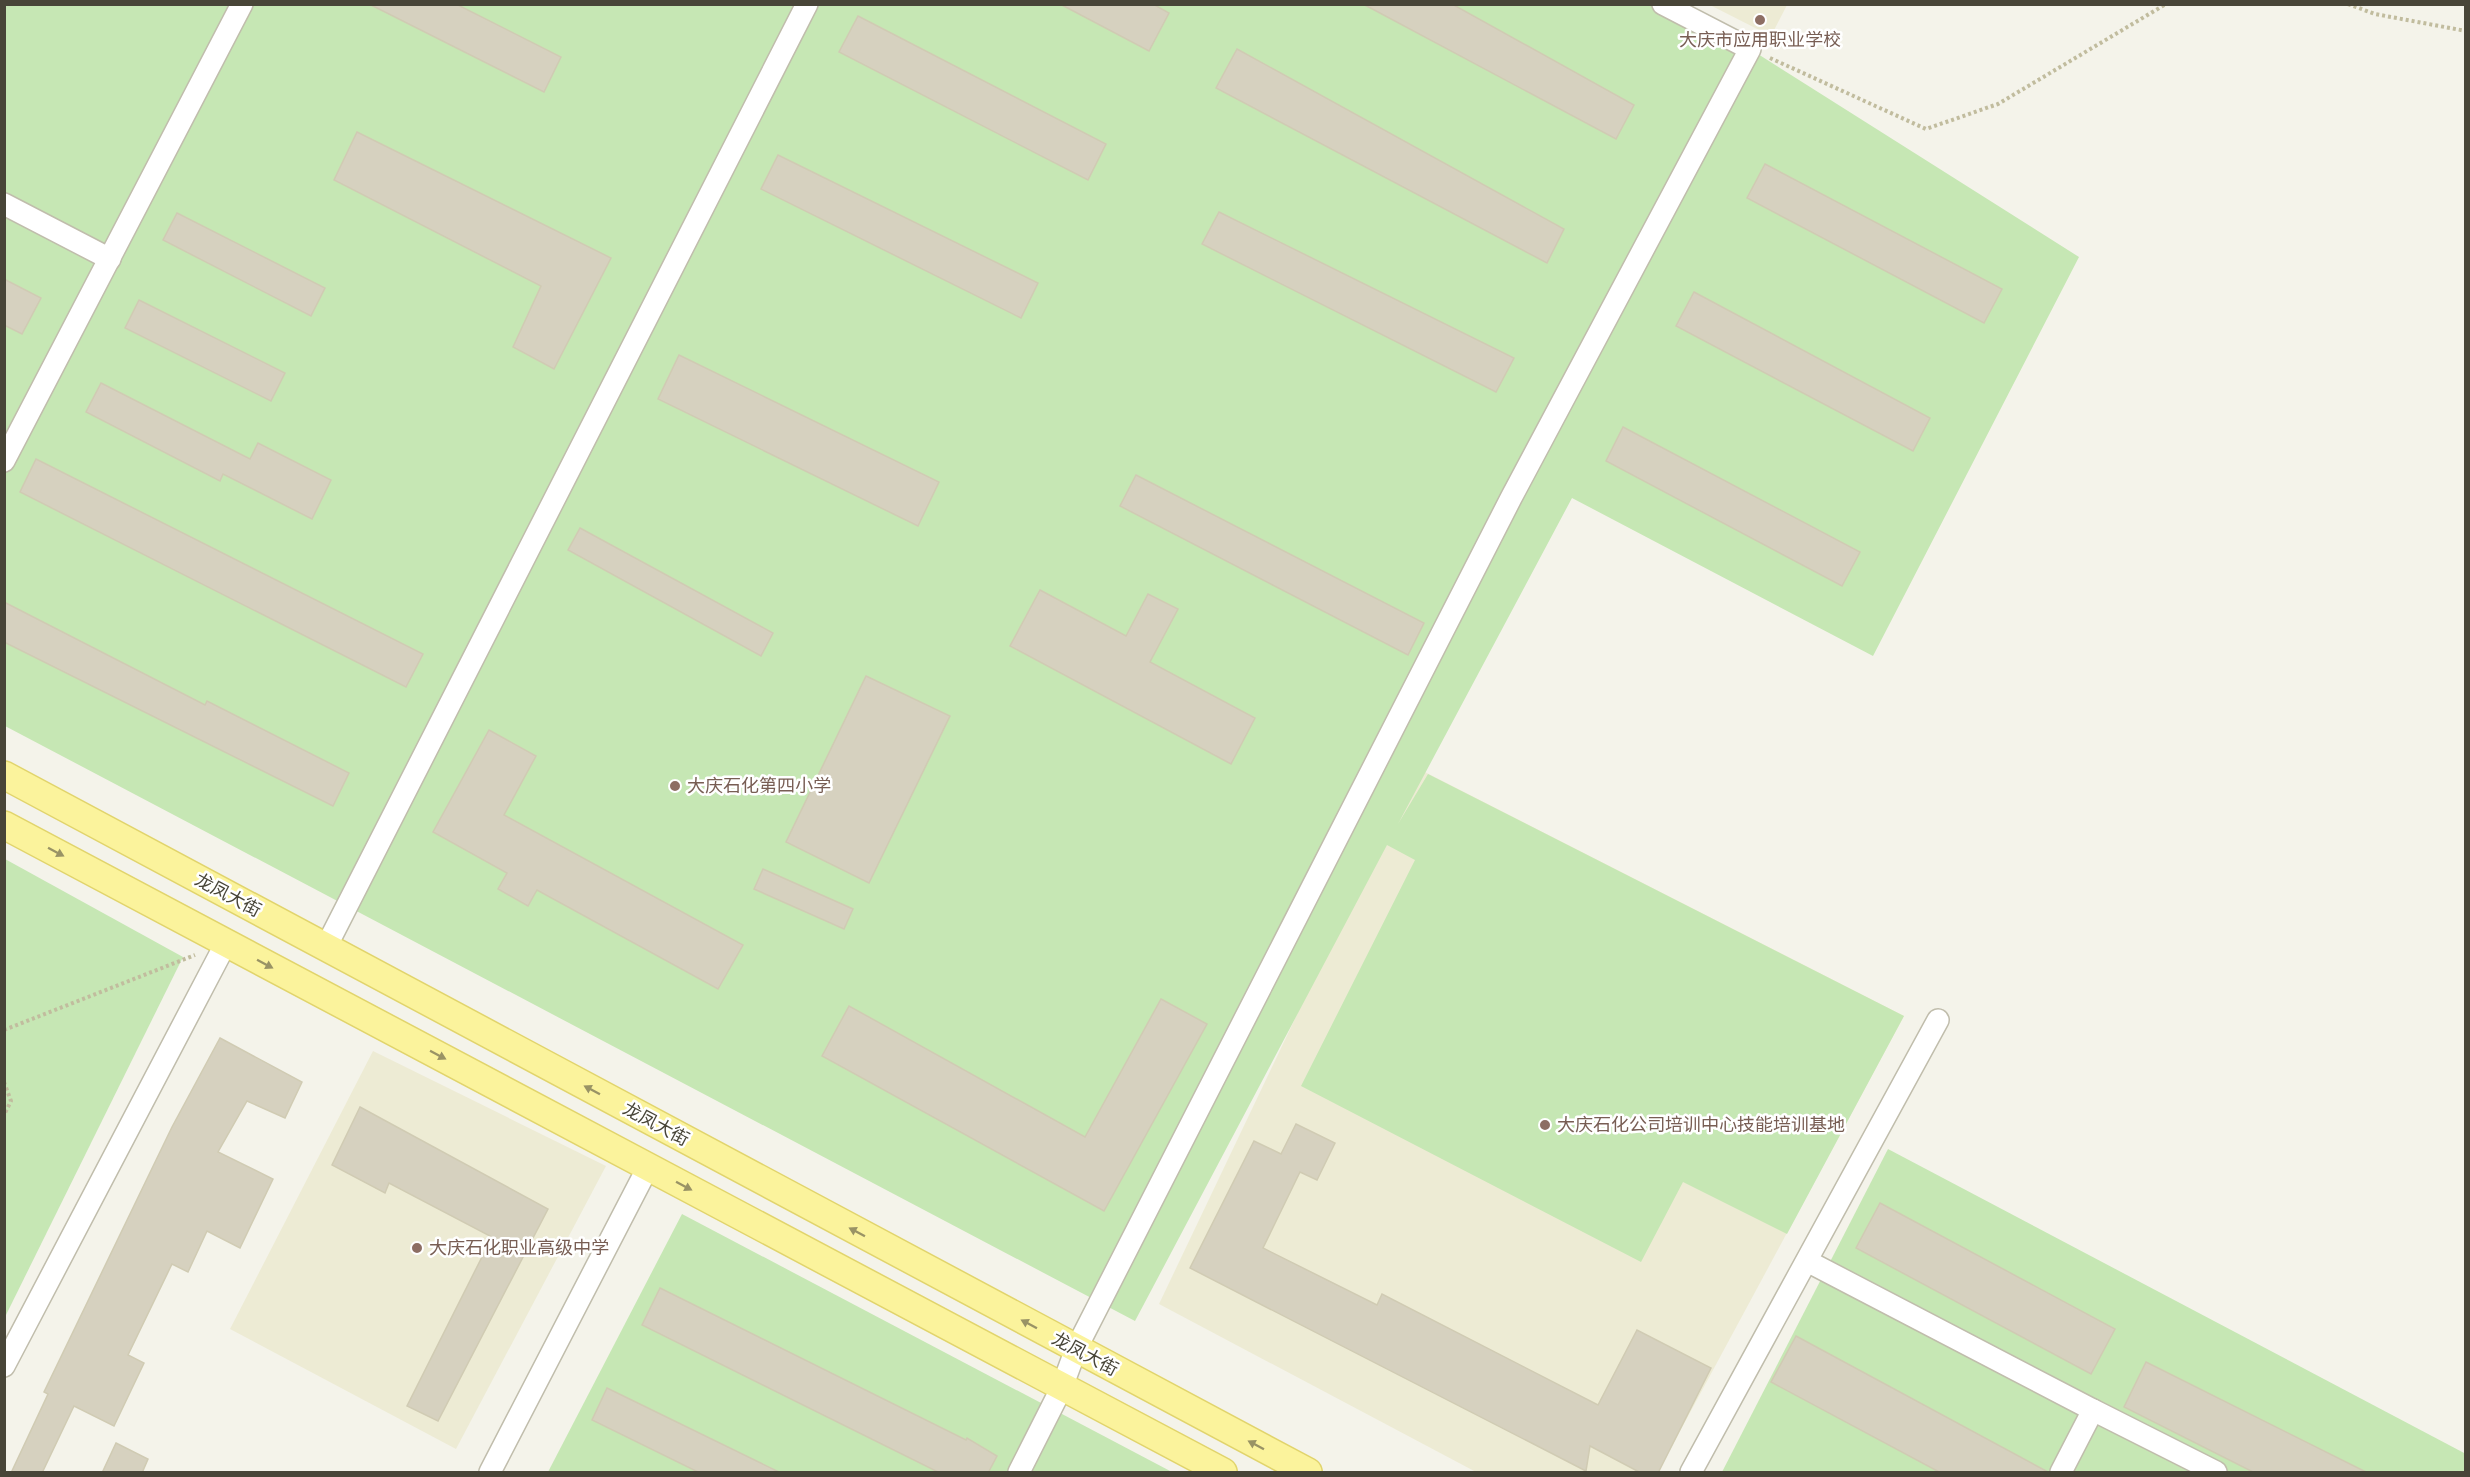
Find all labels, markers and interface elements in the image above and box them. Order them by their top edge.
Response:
marker: 大庆市应用职业学校 [1753,13,1767,27]
place label: 大庆市应用职业学校 [1679,28,1841,52]
place label: 大庆石化第四小学 [687,774,831,798]
marker: 大庆石化第四小学 [668,779,682,793]
one-way arrow [48,847,65,857]
street label: 龙凤大街 [191,868,265,922]
one-way arrow [257,959,274,969]
one-way arrow [429,1050,446,1060]
one-way arrow [584,1085,601,1095]
street label: 龙凤大街 [619,1097,693,1151]
place label: 大庆石化公司培训中心技能培训基地 [1557,1113,1845,1137]
marker: 大庆石化公司培训中心技能培训基地 [1538,1118,1552,1132]
one-way arrow [676,1181,693,1191]
one-way arrow [848,1227,865,1237]
place label: 大庆石化职业高级中学 [429,1236,609,1260]
marker: 大庆石化职业高级中学 [410,1241,424,1255]
one-way arrow [1020,1319,1037,1329]
street label: 龙凤大街 [1048,1327,1122,1381]
one-way arrow [1248,1440,1265,1450]

